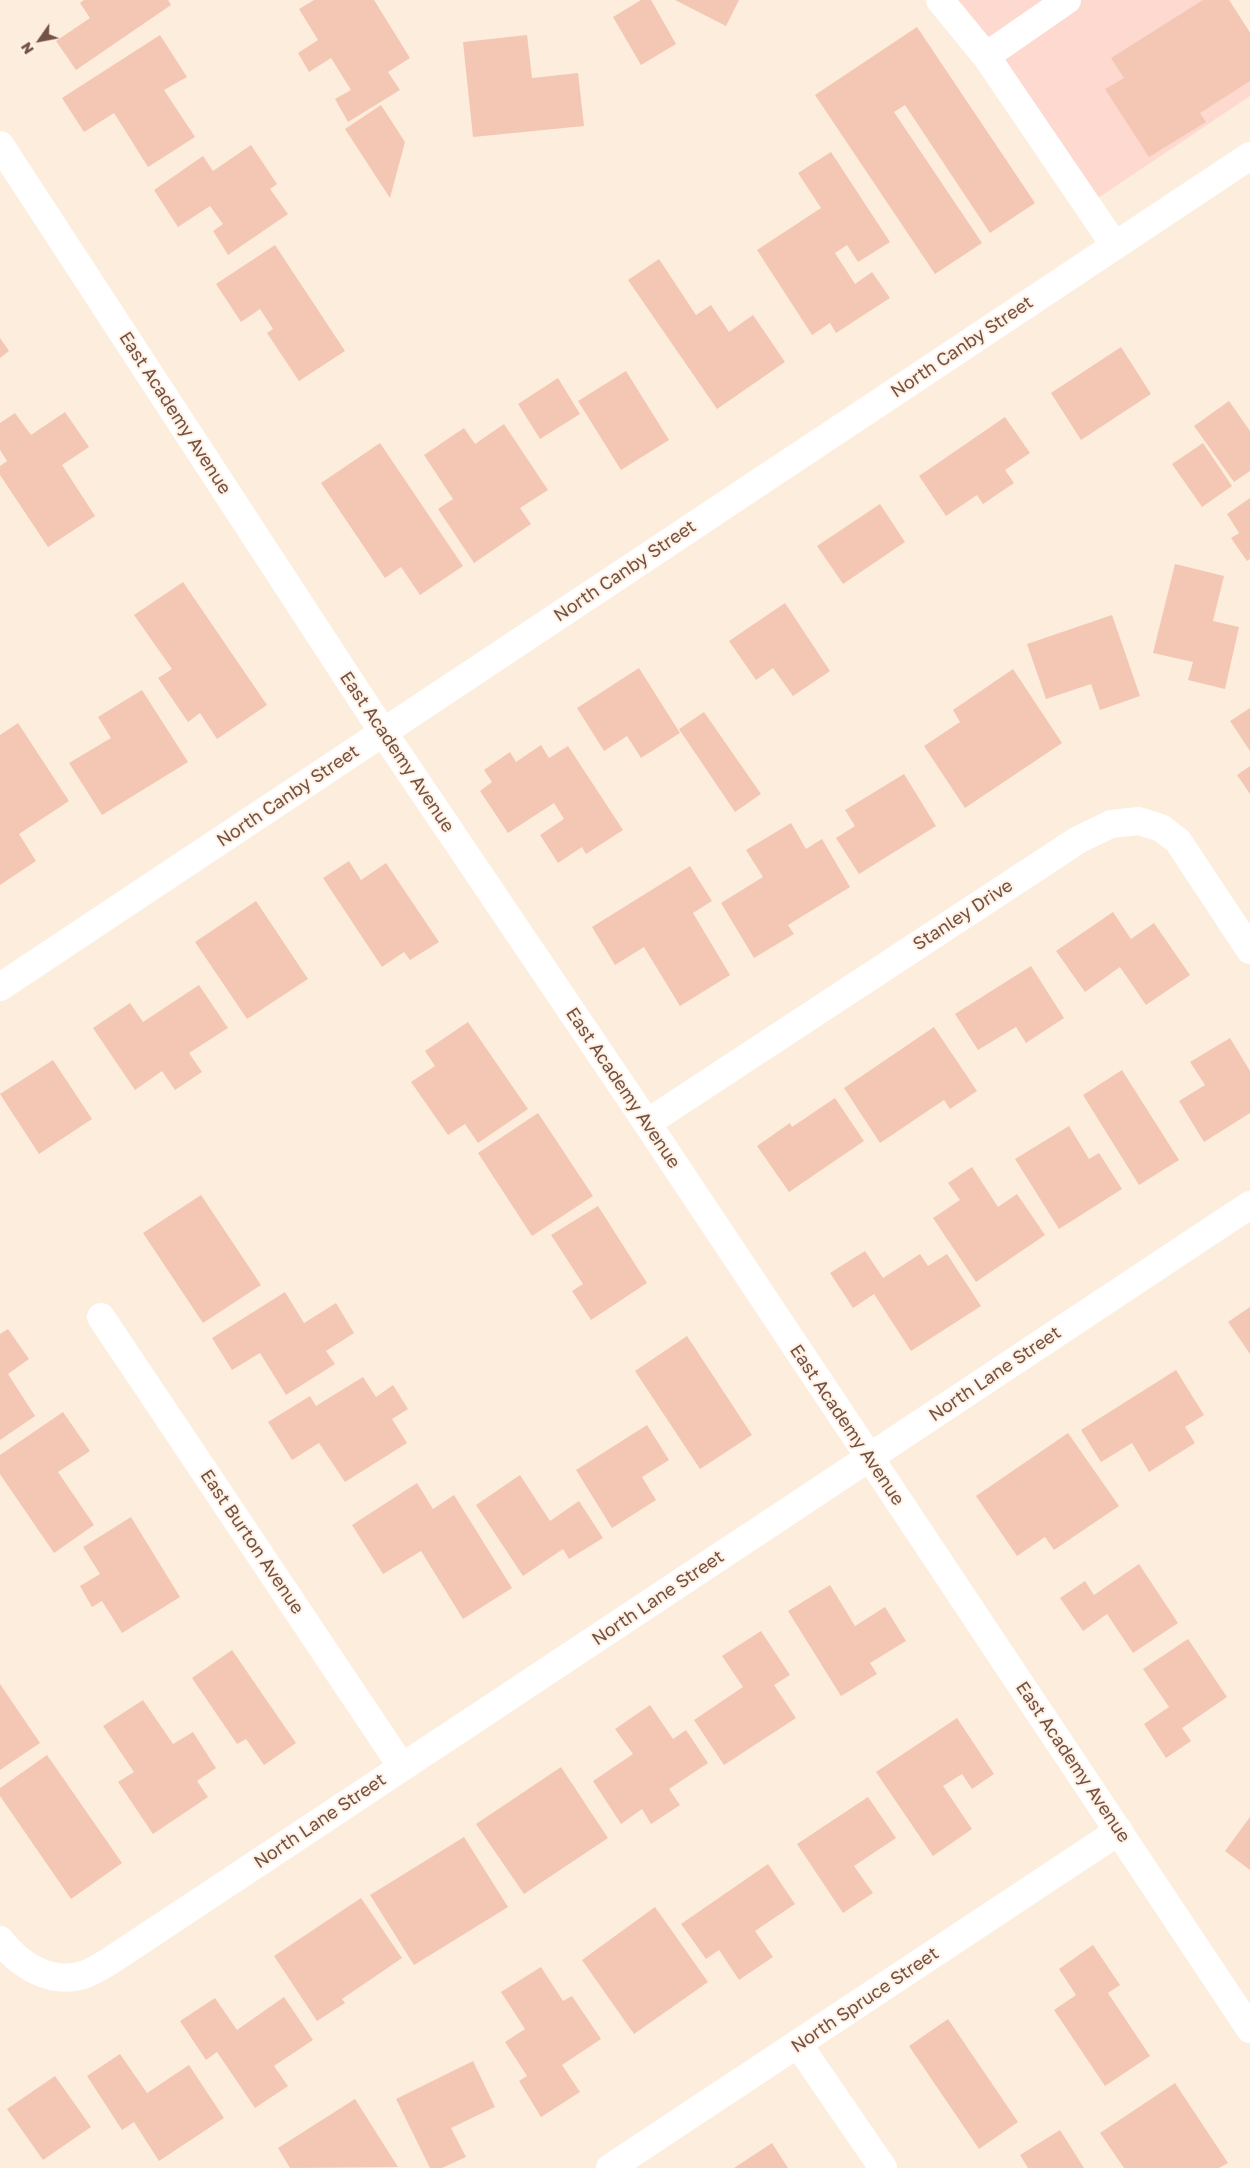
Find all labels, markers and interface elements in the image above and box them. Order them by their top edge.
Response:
north arrow [15,15,65,65]
text: N [17,39,37,58]
street label: North Canby Street [887,291,1037,403]
street label: East Academy Avenue [114,328,236,498]
street label: North Canby Street [550,515,700,627]
street label: East Academy Avenue [335,668,459,836]
street label: North Canby Street [213,740,363,852]
street label: Stanley Drive [909,875,1017,955]
street label: East Academy Avenue [561,1004,685,1172]
street label: North Lane Street [925,1322,1065,1426]
street label: East Academy Avenue [785,1341,909,1509]
street label: East Burton Avenue [196,1466,308,1618]
street label: North Lane Street [588,1546,728,1650]
street label: East Academy Avenue [1011,1678,1135,1846]
street label: North Lane Street [250,1769,390,1873]
street label: North Spruce Street [787,1943,943,2057]

